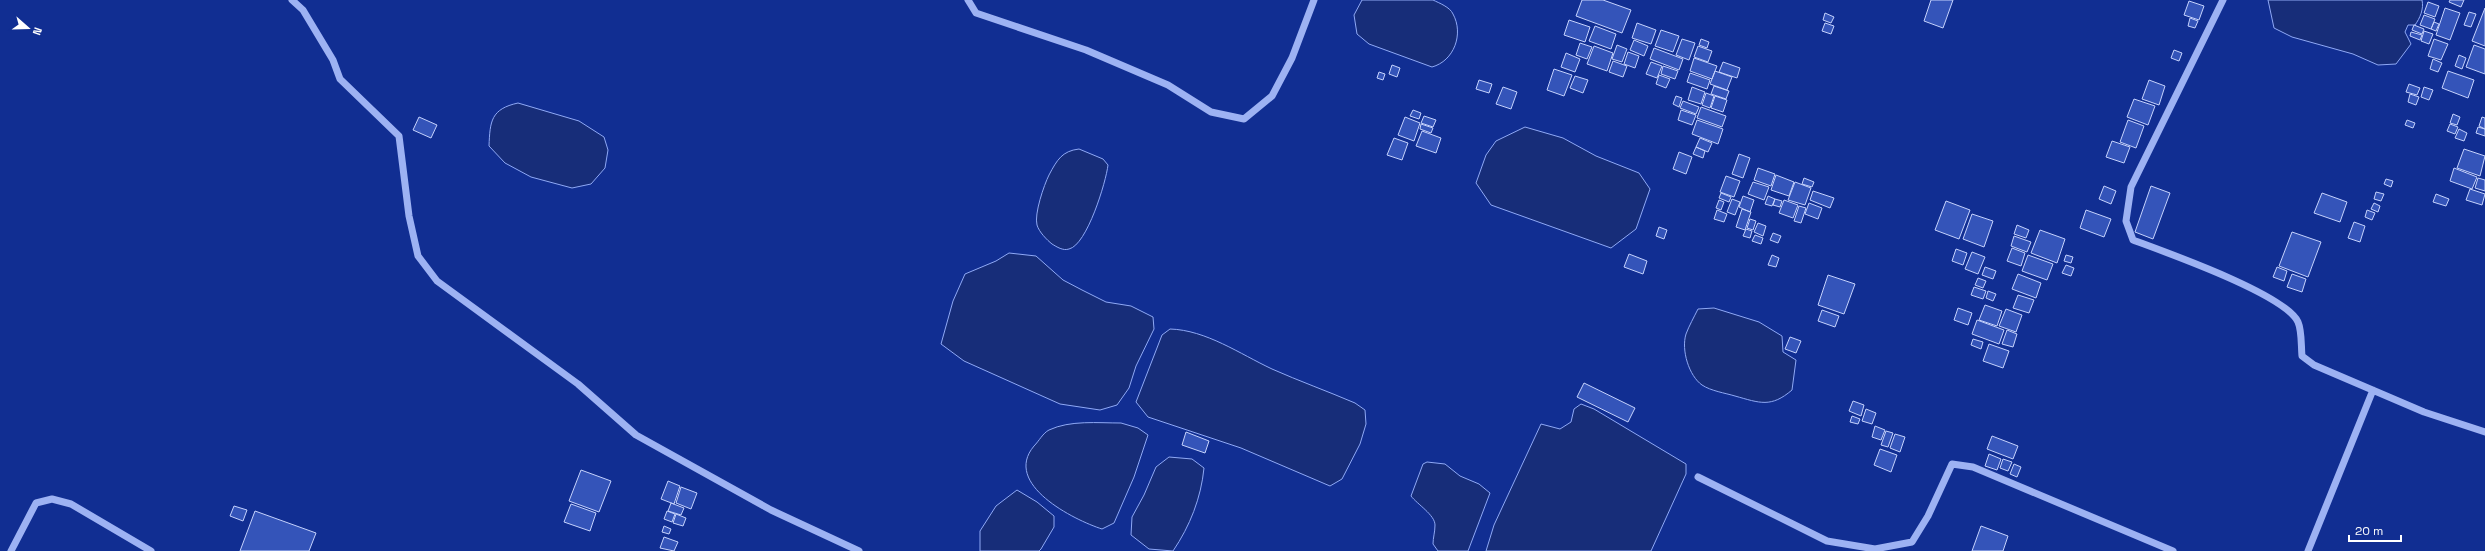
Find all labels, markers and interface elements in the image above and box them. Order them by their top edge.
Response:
north arrow [8,8,48,48]
text: N [30,26,45,37]
scale bar [2349,517,2401,543]
text: 20 m [2355,523,2383,539]

